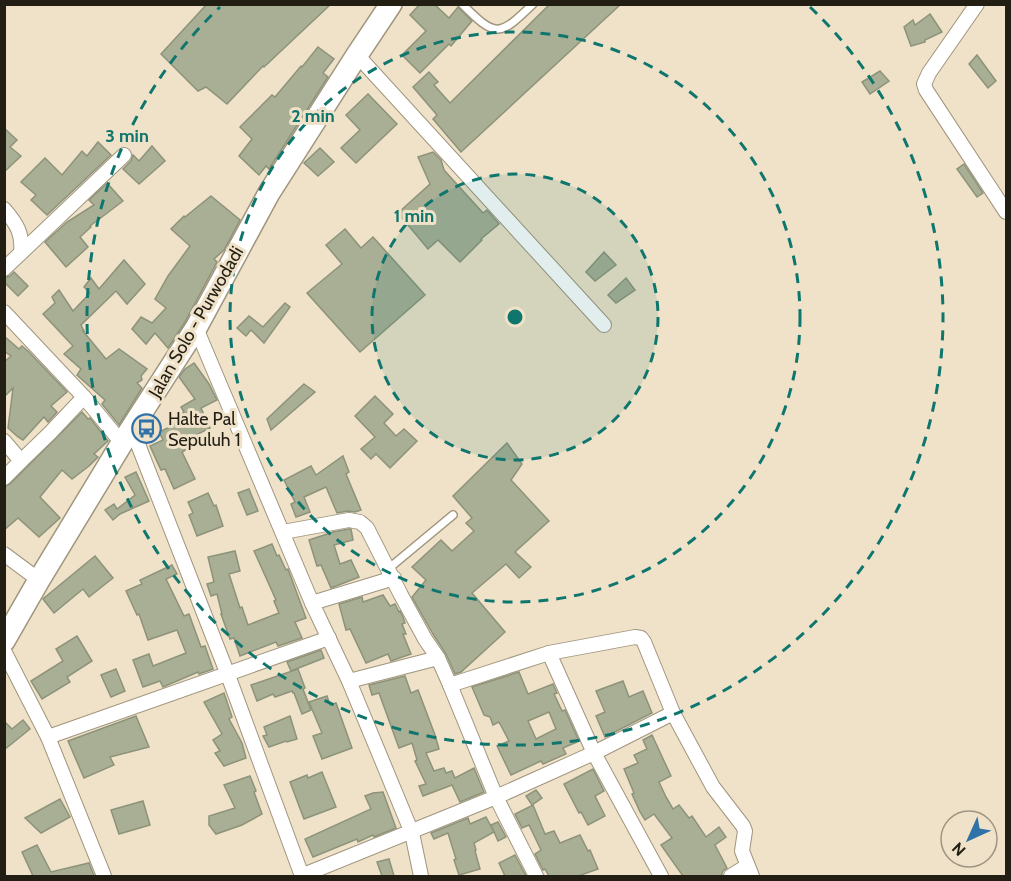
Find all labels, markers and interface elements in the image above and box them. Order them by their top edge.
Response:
text: 2 min [291,105,335,127]
text: 3 min [105,125,149,147]
text: 1 min [394,205,434,227]
street label: Jalan Solo - Purwodadi [143,243,248,402]
centre of rings [505,307,525,327]
place label: Halte Pal Sepuluh 1 [168,408,241,451]
bus stop icon: Halte Pal Sepuluh 1 [131,413,163,445]
north arrow [939,809,999,869]
text: N [948,839,969,860]

